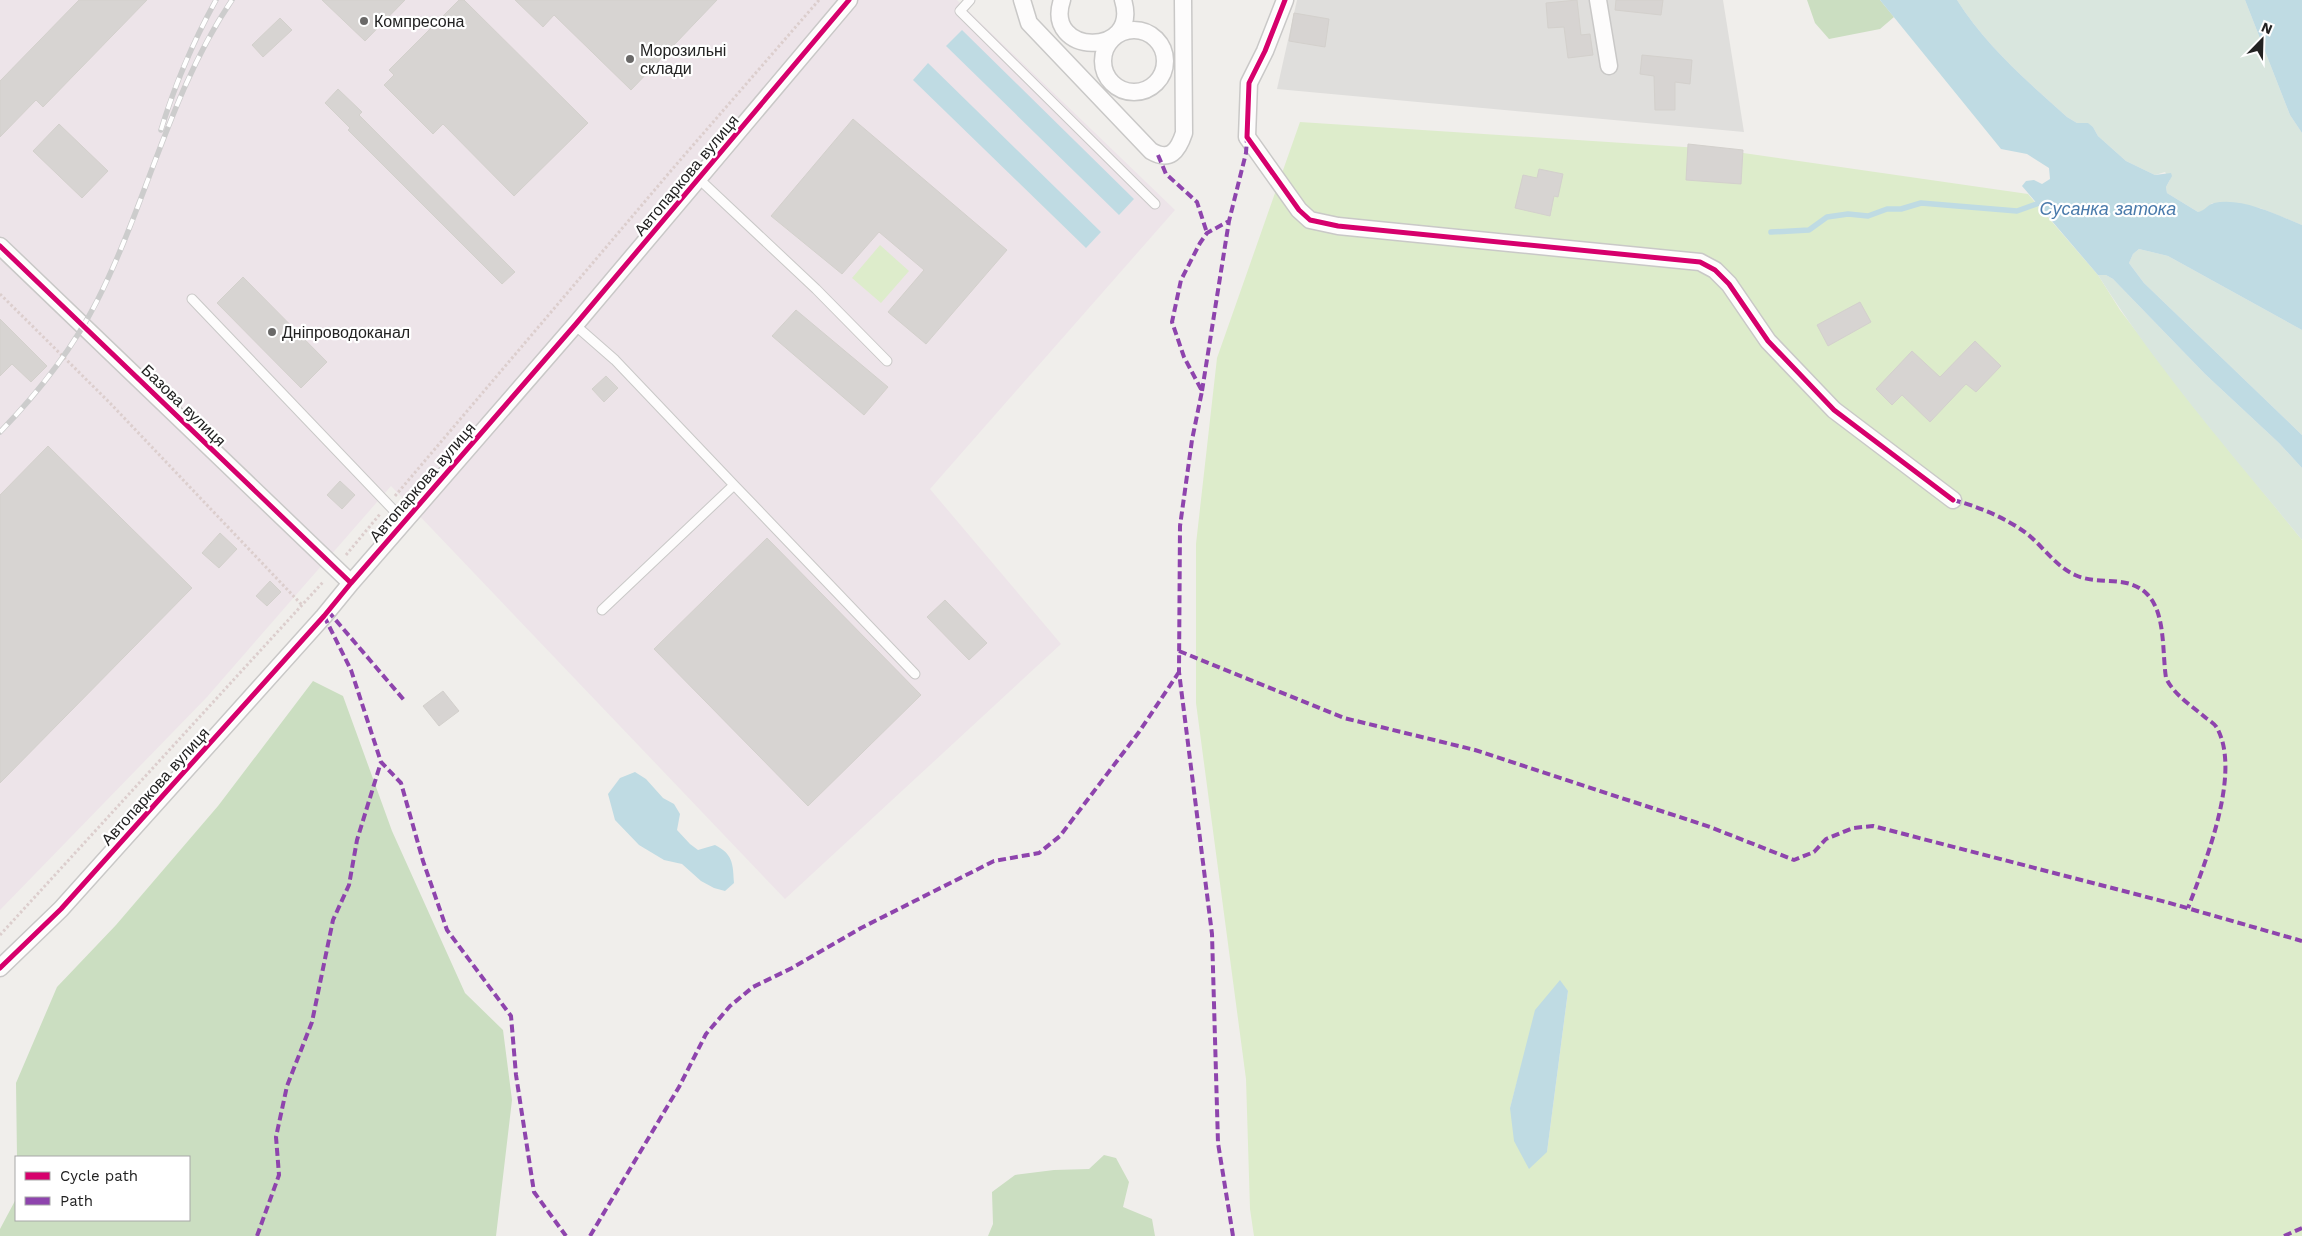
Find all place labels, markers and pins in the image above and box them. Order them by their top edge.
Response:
place label: Компресона [374,12,465,31]
marker: Компресона [358,15,370,27]
place label: Морозильні склади [640,41,726,78]
marker: Морозильні склади [624,53,636,65]
place label: Дніпроводоканал [282,323,410,342]
marker: Дніпроводоканал [266,326,278,338]

